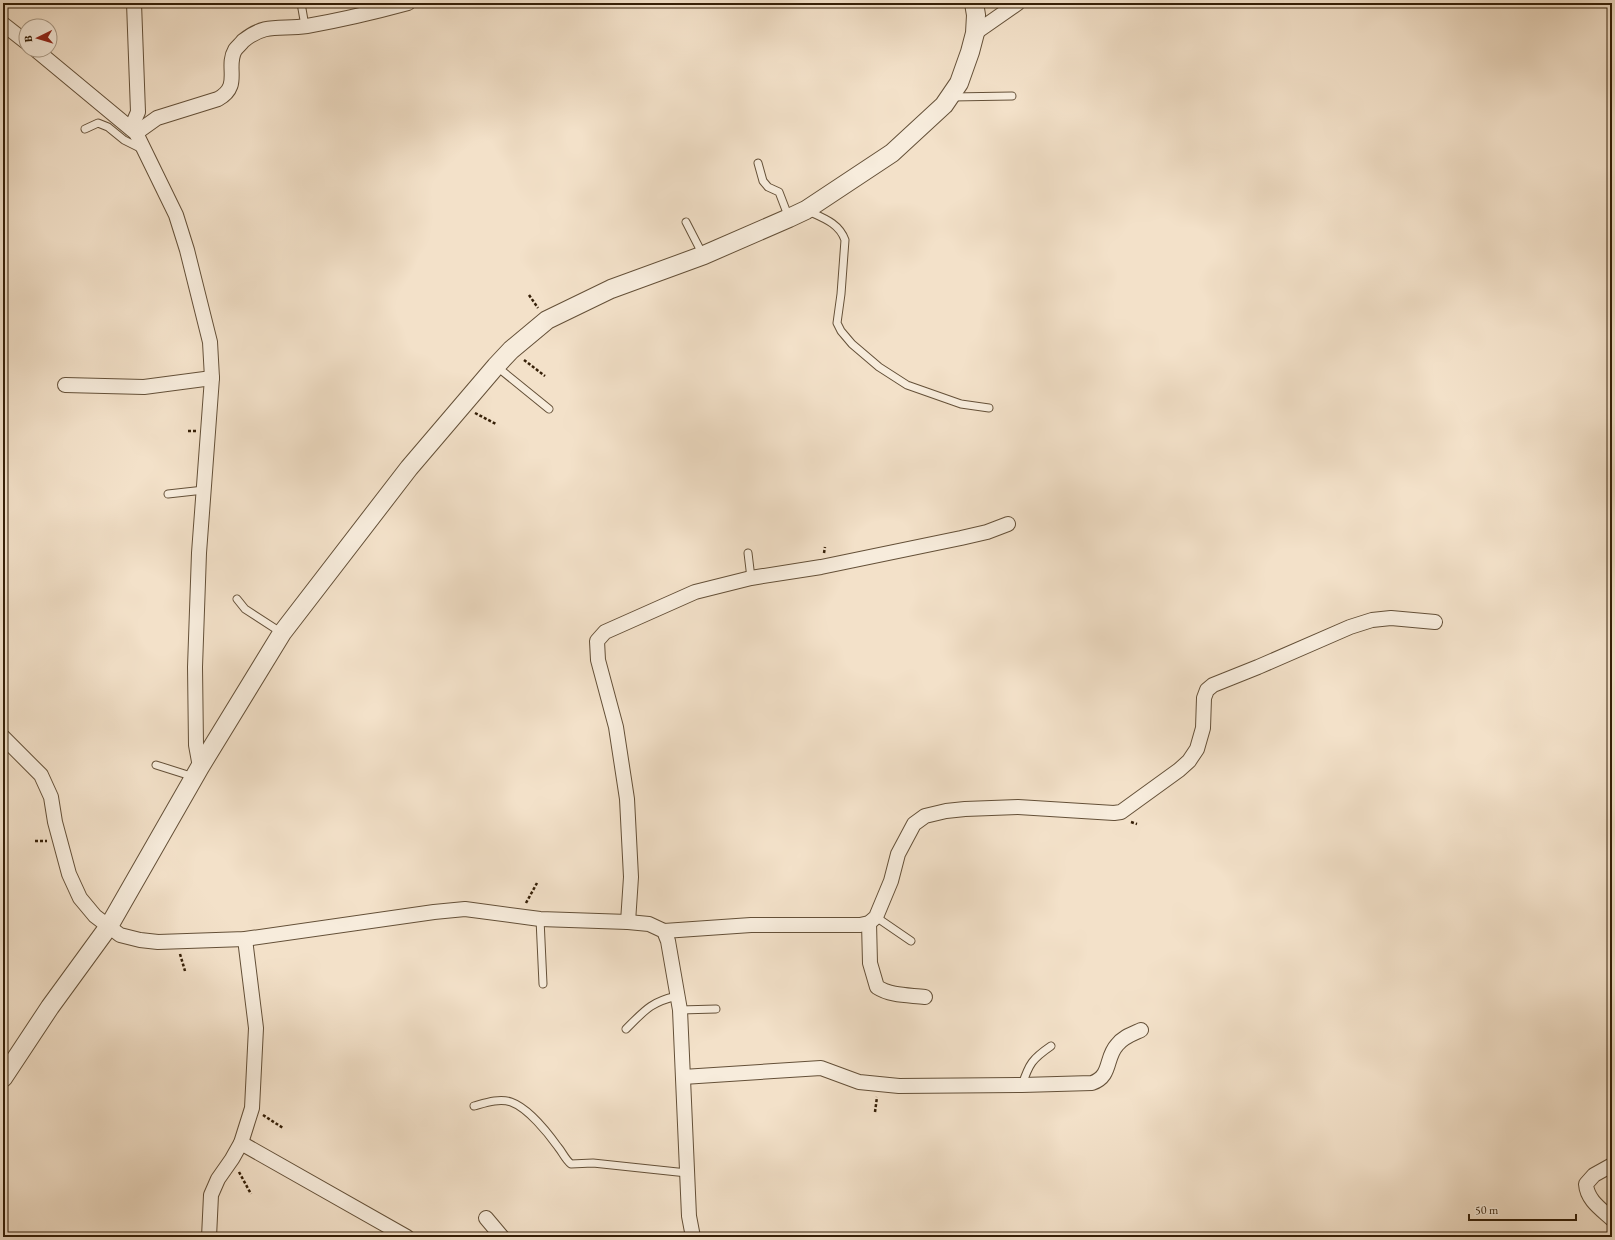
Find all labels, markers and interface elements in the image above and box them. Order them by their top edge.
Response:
north arrow [18,18,58,58]
text: B [21,35,35,43]
scale bar [1469,1196,1576,1222]
text: 50 m [1475,1202,1499,1218]

